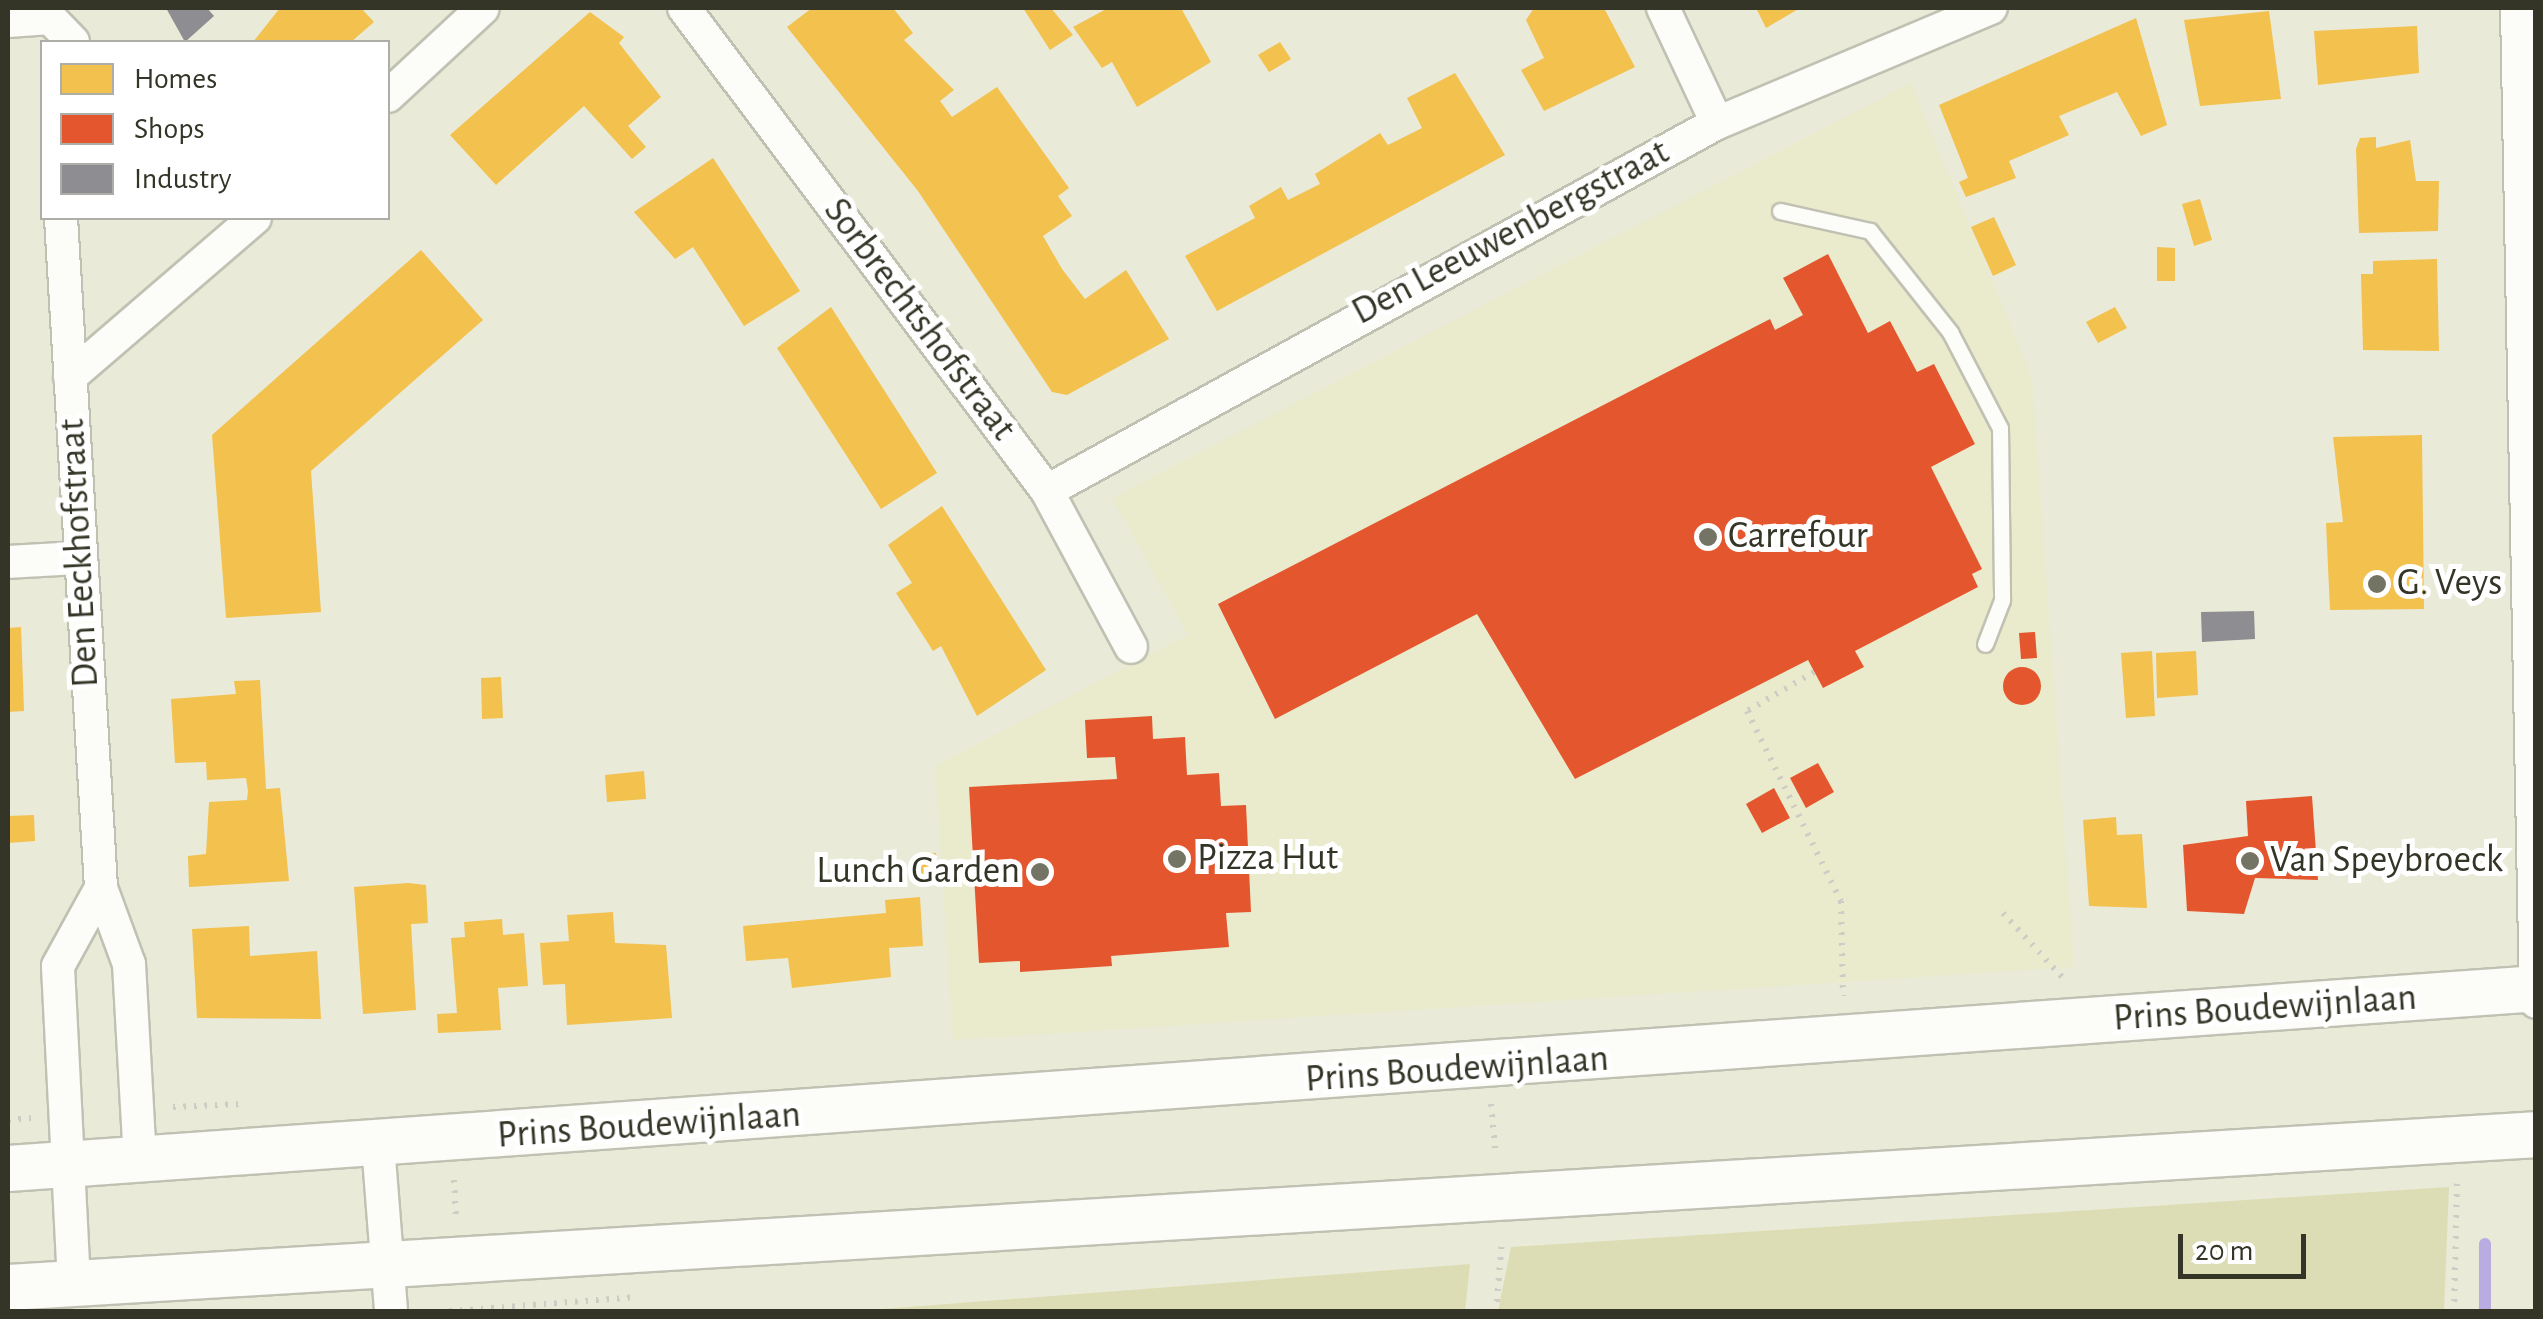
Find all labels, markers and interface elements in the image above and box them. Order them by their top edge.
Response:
legend [40,40,390,220]
text: Homes [134,64,217,94]
text: Shops [134,114,205,144]
street label: Den Leeuwenbergstraat [1345,130,1677,336]
text: Industry [134,164,232,194]
street label: Sorbrechtshofstraat [813,190,1025,450]
street label: Den Eeckhofstraat [50,417,110,689]
place label: Carrefour [1728,514,1868,560]
marker: Carrefour [1697,526,1719,548]
place label: G. Veys [2397,561,2502,607]
marker: G. Veys [2366,573,2388,595]
place label: Pizza Hut [1197,836,1338,882]
place label: Van Speybroeck [2270,838,2503,884]
marker: Pizza Hut [1166,848,1188,870]
place label: Lunch Garden [816,849,1020,895]
marker: Van Speybroeck [2239,850,2261,872]
marker: Lunch Garden [1029,861,1051,883]
street label: Prins Boudewijnlaan [2112,976,2418,1042]
street label: Prins Boudewijnlaan [1304,1037,1610,1103]
street label: Prins Boudewijnlaan [496,1093,802,1159]
scale bar [2183,1214,2310,1276]
text: 20 m [2195,1236,2253,1266]

